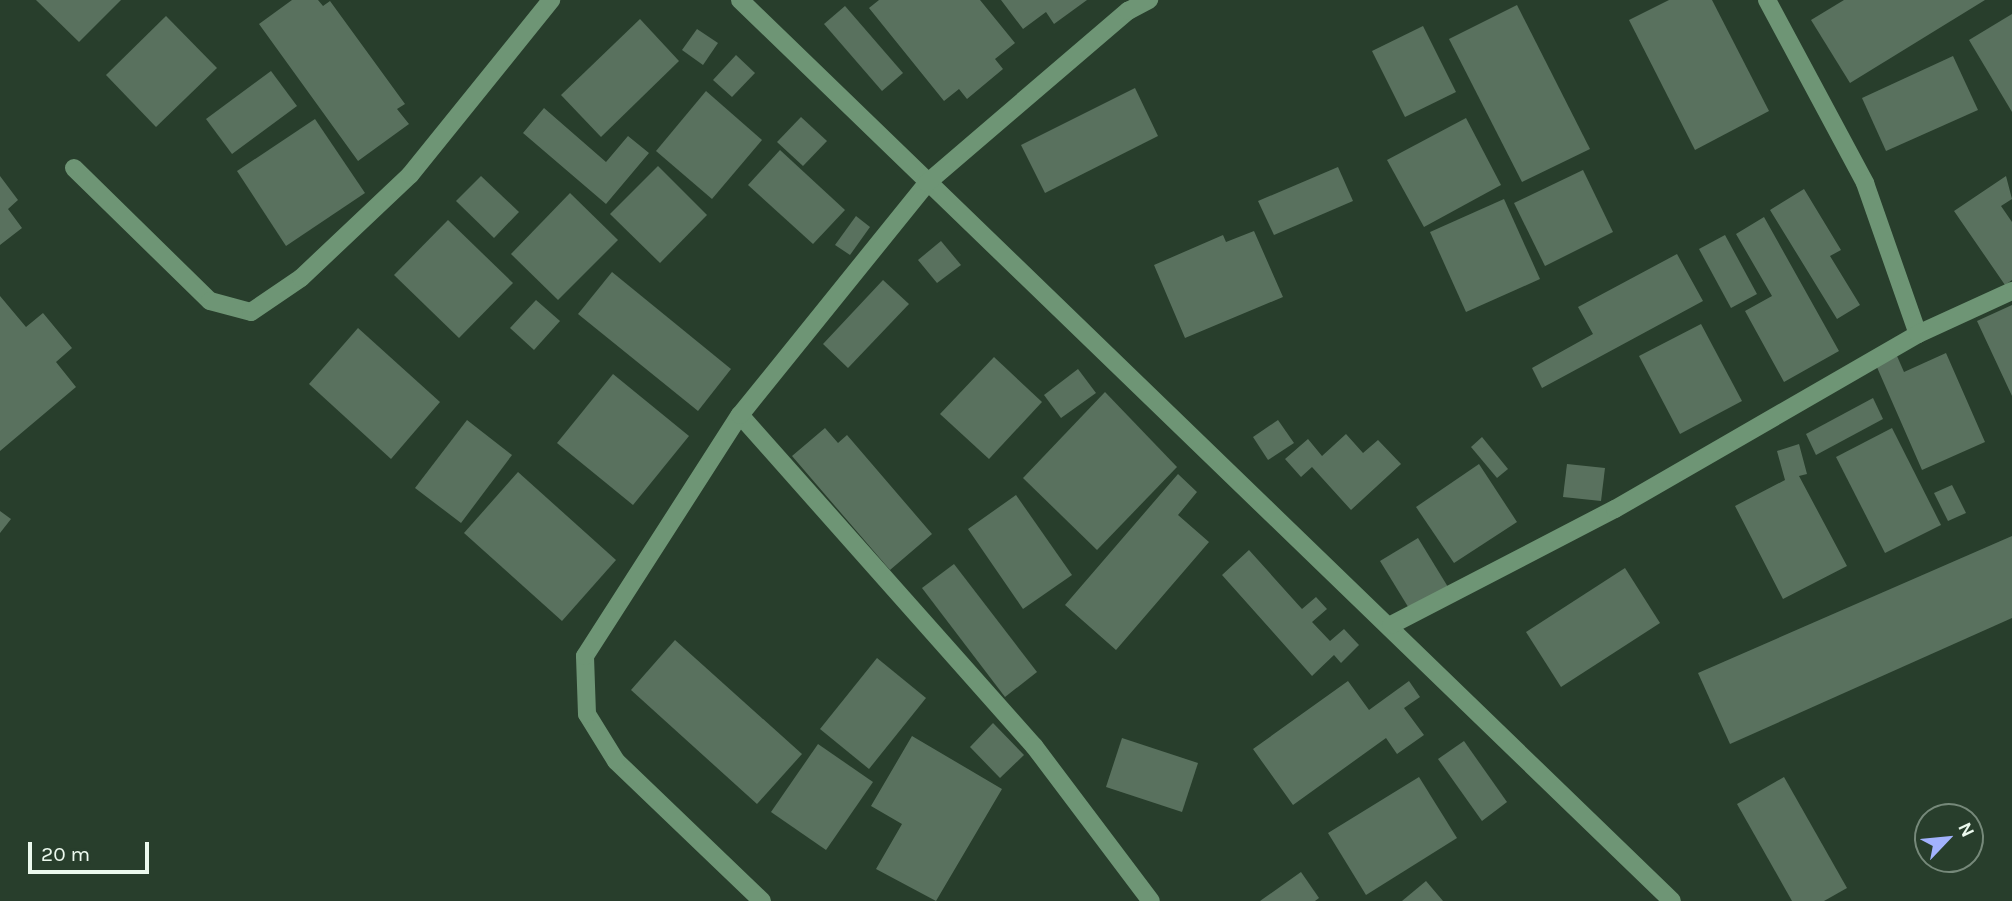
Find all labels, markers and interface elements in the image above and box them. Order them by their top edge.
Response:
north arrow [1914,803,1984,873]
text: N [1953,819,1979,841]
scale bar [32,828,152,872]
text: 20 m [41,842,90,866]

